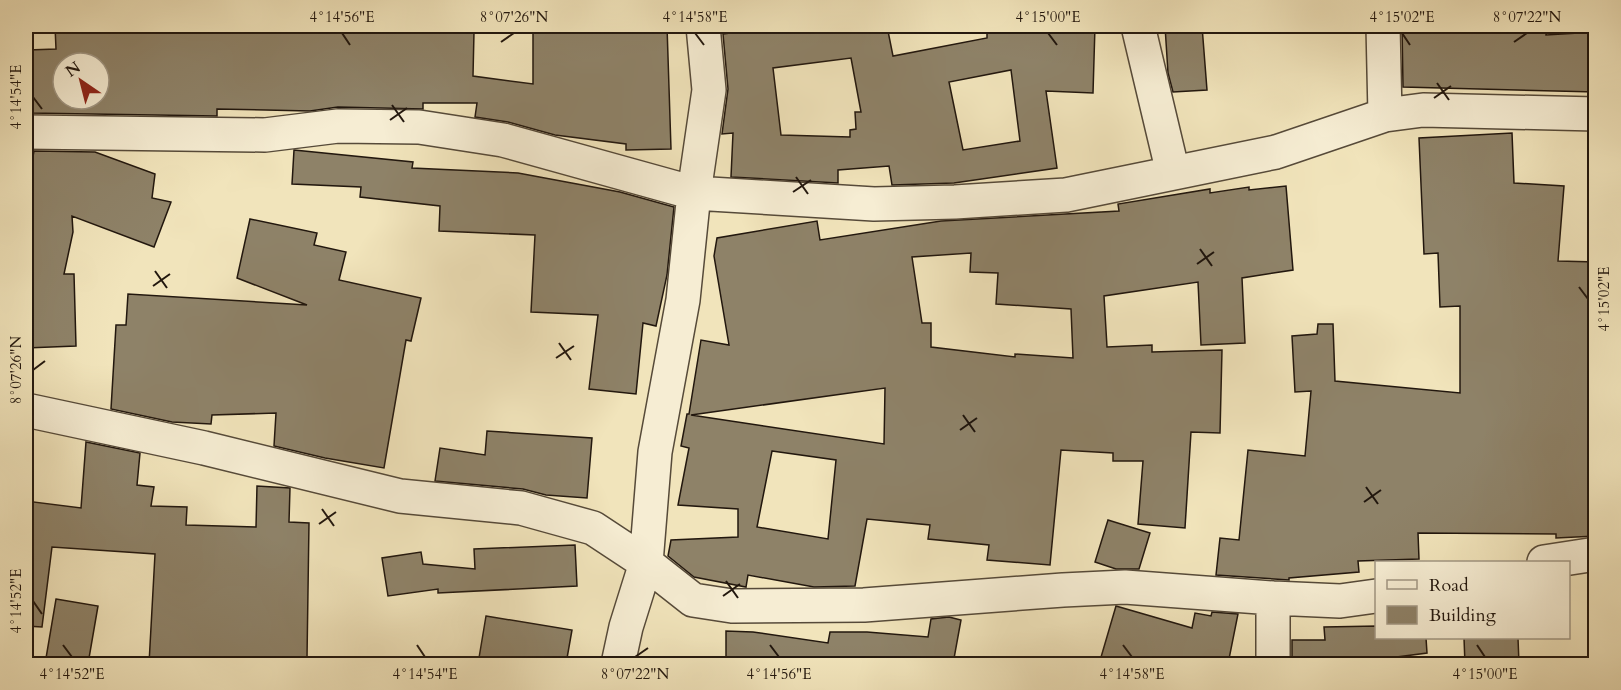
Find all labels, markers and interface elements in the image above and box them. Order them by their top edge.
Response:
text: 4°14'56"E [310,7,374,27]
text: 8°07'26"N [480,7,548,27]
text: 4°14'58"E [663,7,727,27]
text: 4°15'00"E [1016,7,1080,27]
text: 4°15'02"E [1370,7,1434,27]
text: 8°07'22"N [1493,7,1561,27]
north arrow [51,51,111,111]
text: N [61,56,85,83]
text: 4°14'54"E [6,65,26,129]
text: 4°15'02"E [1594,267,1614,331]
text: 8°07'26"N [6,336,26,404]
legend [1375,561,1570,639]
text: 4°14'52"E [6,569,26,633]
text: Road [1429,573,1469,598]
text: Building [1429,603,1497,628]
text: 4°14'52"E [40,664,104,684]
text: 4°14'54"E [393,664,457,684]
text: 8°07'22"N [601,664,669,684]
text: 4°14'56"E [747,664,811,684]
text: 4°14'58"E [1100,664,1164,684]
text: 4°15'00"E [1453,664,1517,684]

